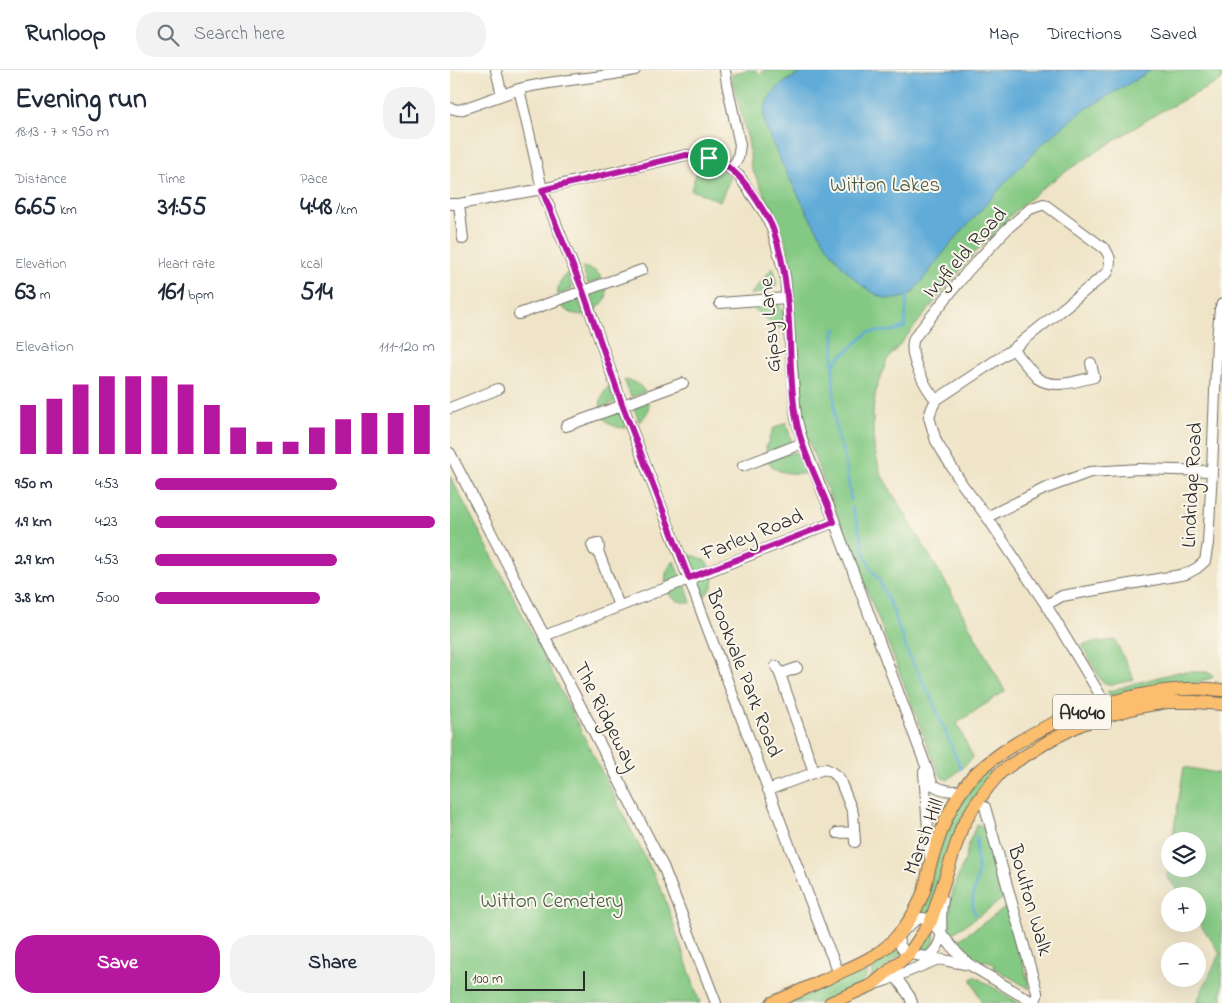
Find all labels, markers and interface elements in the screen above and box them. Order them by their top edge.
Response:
search box [136,12,486,57]
text: Runloop [25,17,106,52]
icon: search [154,21,182,49]
text: Search here [194,21,285,48]
text: Map [989,22,1019,48]
text: Directions [1047,22,1122,48]
text: Saved [1150,22,1197,48]
text: Evening run [15,80,147,121]
button: share [383,87,435,139]
text: 18:13 · 7 × 950 m [15,120,109,144]
pin [688,137,730,179]
icon: arrive [695,144,723,172]
text: Distance [15,169,67,190]
text: Time [158,169,185,190]
text: Pace [300,169,328,190]
park label: Witton Lakes [830,171,940,201]
text: 6.65 [15,190,56,226]
text: 31:55 [158,190,207,226]
text: 4:48 [300,190,332,226]
text: km [56,200,77,221]
text: /km [332,200,357,221]
street label: Ivyfield Road [916,201,1016,307]
text: Elevation [15,254,66,275]
text: Heart rate [158,254,215,275]
text: kcal [300,254,323,275]
text: 63 [15,275,36,311]
text: 161 [158,275,185,311]
text: 514 [300,275,333,311]
street label: Gipsy Lane [752,276,792,373]
text: m [36,285,51,306]
text: bpm [185,285,214,306]
text: Elevation [15,335,74,359]
text: 111–120 m [379,335,435,359]
street label: Lindridge Road [1175,421,1213,549]
text: 950 m [15,472,52,496]
text: 4:53 [95,472,119,496]
street label: Farley Road [697,502,809,572]
text: 1.9 km [15,510,52,534]
text: 4:23 [95,510,118,534]
text: 2.9 km [15,548,54,572]
text: 4:53 [95,548,119,572]
street label: Brookvale Park Road [697,585,789,762]
text: 3.8 km [15,586,54,610]
text: 5:00 [95,586,119,610]
street label: The Ridgeway [563,657,646,778]
road number: A4040 [1053,694,1111,730]
street label: Marsh Hill [897,794,953,879]
map controls [1161,832,1206,987]
button: layers [1161,832,1206,877]
street label: Boulton Walk [999,840,1059,960]
park label: Witton Cemetery [480,887,624,919]
button: + [1161,887,1206,932]
button: Save [15,935,220,993]
button: Share [230,935,435,993]
button: − [1161,942,1206,987]
scale bar [465,968,585,991]
text: 100 m [472,969,503,990]

